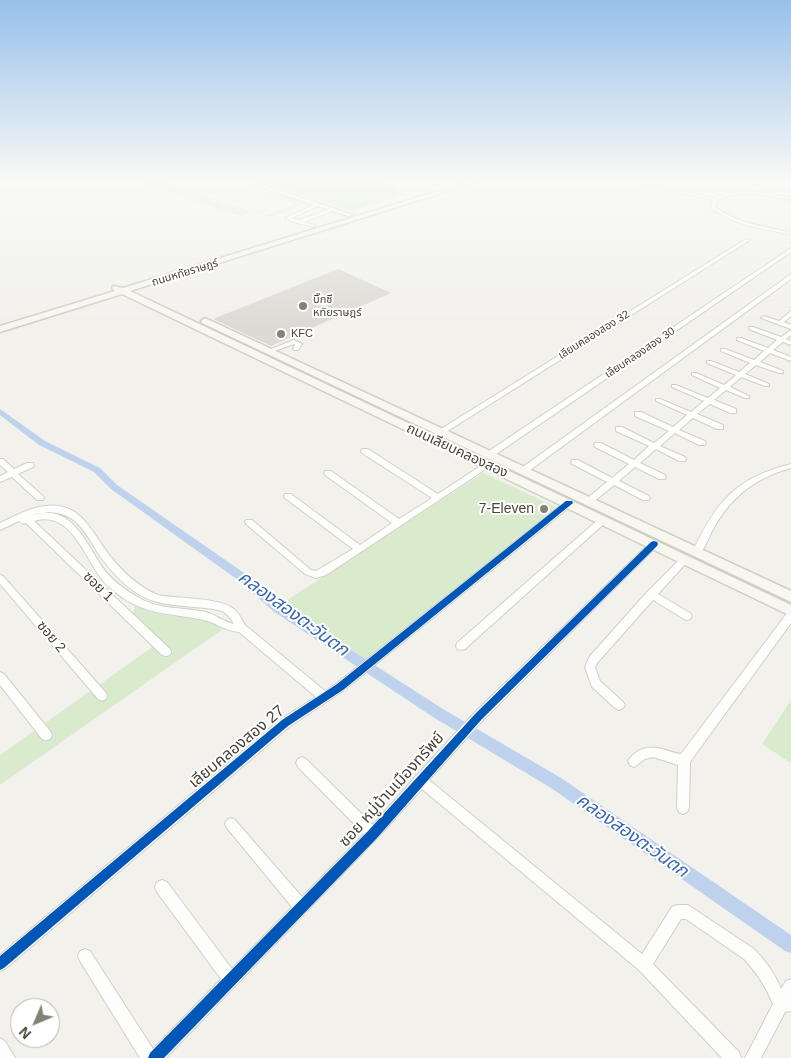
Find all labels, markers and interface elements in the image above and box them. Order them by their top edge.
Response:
street label: ถนนหทัยราษฎร์ [150,257,220,289]
place label: บิ๊กซี หทัยราษฎร์ [313,293,362,319]
marker: บิ๊กซี หทัยราษฎร์ [297,300,309,312]
street label: เลียบคลองสอง 32 [556,308,632,362]
street label: เลียบคลองสอง 30 [602,325,678,381]
place label: KFC [291,327,313,341]
marker: KFC [275,328,287,340]
street label: ถนนเลียบคลองสอง [404,420,510,482]
place label: 7-Eleven [479,501,534,517]
marker: 7-Eleven [538,503,550,515]
water label: คลองสองตะวันตก [234,567,352,661]
street label: ซอย 1 [79,569,117,605]
street label: ซอย 2 [33,618,69,656]
street label: เลียบคลองสอง 27 [185,701,289,793]
street label: ซอย หมู่บ้านเมืองทรัพย์ [335,729,449,851]
water label: คลองสองตะวันตก [572,790,692,882]
north arrow [10,998,60,1048]
text: N [16,1024,34,1042]

